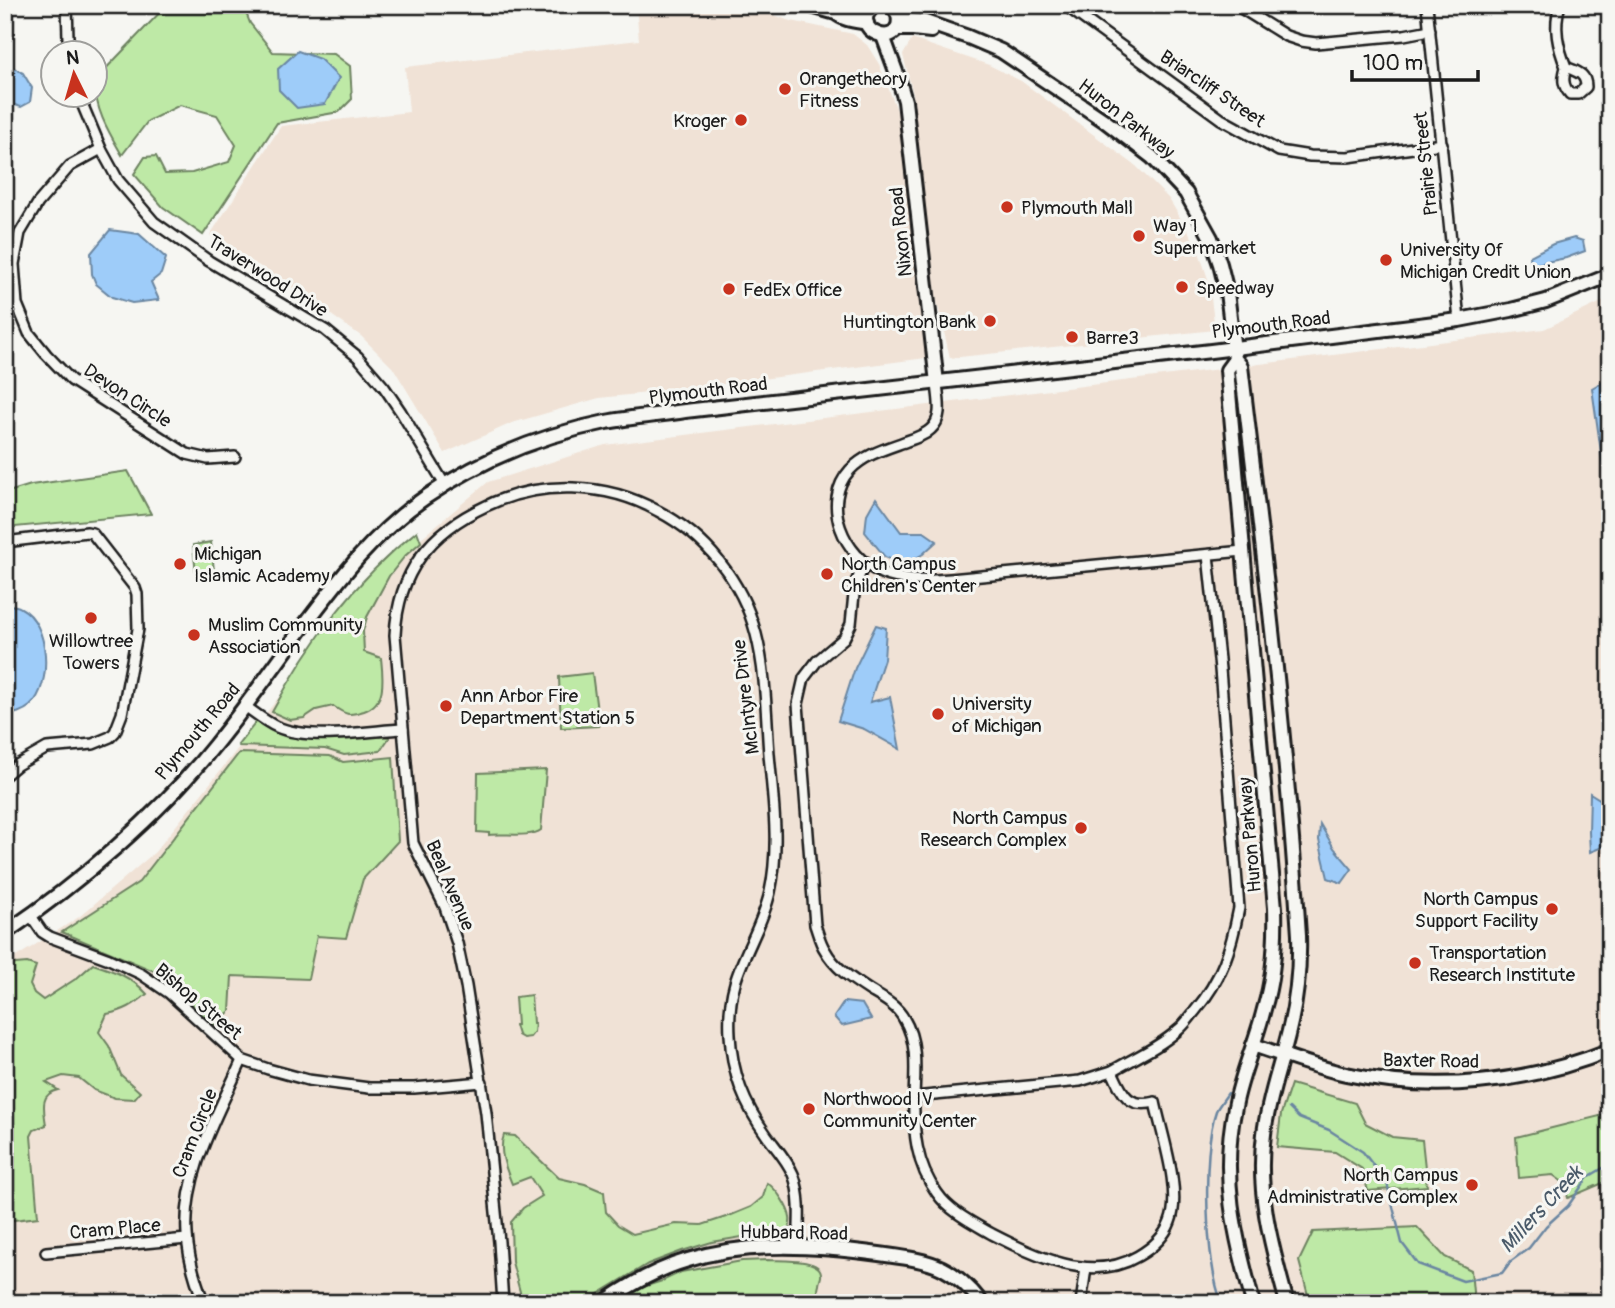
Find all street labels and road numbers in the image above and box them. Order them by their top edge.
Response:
street label: Briarcliff Street [1155,45,1270,133]
street label: Huron Parkway [1073,74,1179,164]
street label: Prairie Street [1409,110,1443,217]
street label: Nixon Road [884,186,918,278]
street label: Traverwood Drive [203,229,333,323]
street label: Plymouth Road [1210,306,1332,344]
street label: Devon Circle [79,359,177,434]
street label: Plymouth Road [647,372,769,410]
street label: McIntyre Drive [727,637,765,756]
street label: Plymouth Road [150,678,245,785]
street label: Huron Parkway [1233,776,1267,894]
street label: Beal Avenue [420,837,480,935]
street label: Bishop Street [150,958,247,1045]
street label: Baxter Road [1383,1048,1479,1074]
street label: Cram Circle [167,1085,223,1181]
street label: Cram Place [69,1213,162,1245]
street label: Hubbard Road [740,1220,848,1246]

